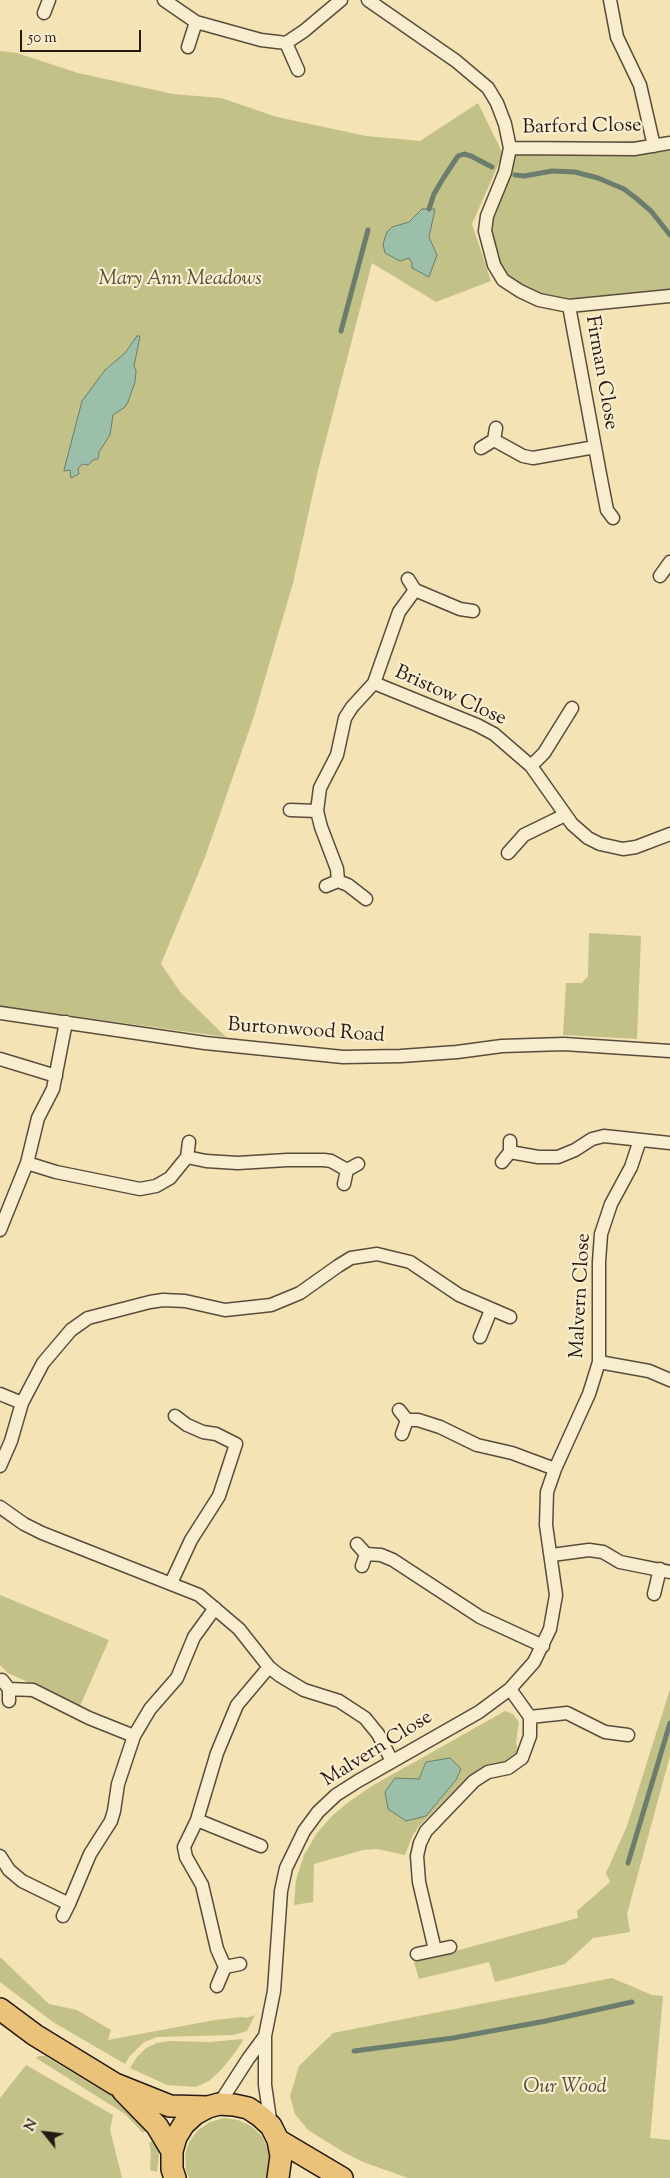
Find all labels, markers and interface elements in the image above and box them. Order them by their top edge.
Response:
scale bar [22,20,144,52]
text: 50 m [28,28,57,49]
street label: Barford Close [522,115,642,141]
park label: Mary Ann Meadows [98,269,262,293]
street label: Firman Close [578,314,622,432]
street label: Bristow Close [390,662,510,732]
street label: Burtonwood Road [227,1015,385,1049]
street label: Malvern Close [567,1233,597,1359]
street label: Malvern Close [318,1707,438,1793]
park label: Our Wood [523,2077,607,2101]
north arrow [20,2108,70,2158]
text: N [20,2116,43,2135]

